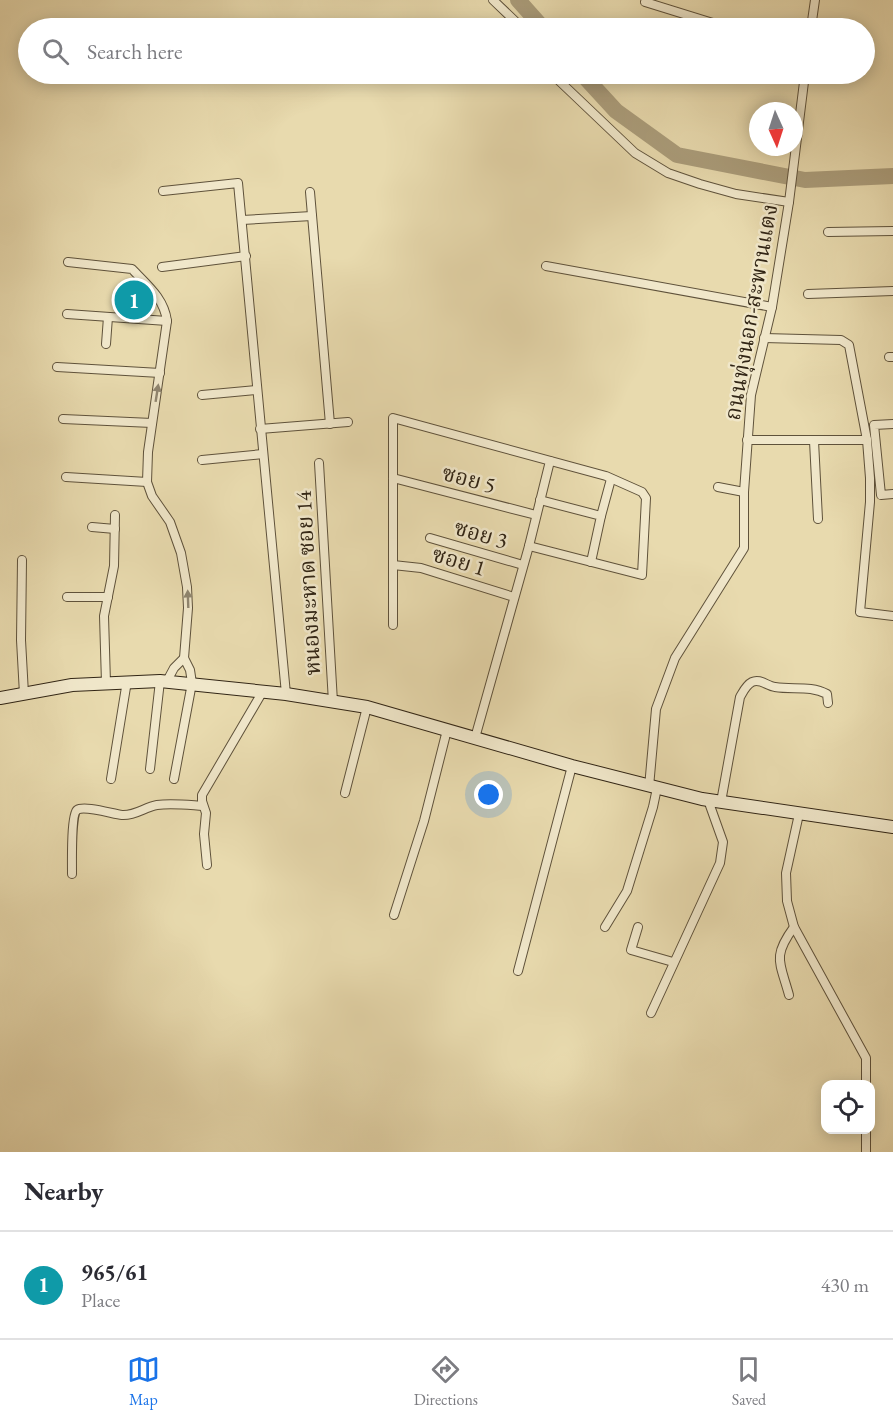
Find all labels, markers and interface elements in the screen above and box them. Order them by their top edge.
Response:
search box [18,18,875,84]
icon: search [39,35,72,68]
text: Search here [87,37,182,66]
north arrow [749,102,803,156]
street label: ถนนทุ่งนอก-สะพานแตง [718,202,784,422]
pin: 1 [114,278,154,322]
one-way arrow [153,383,162,402]
street label: ซอย 5 [439,458,499,500]
street label: หนองมะหาด ซอย 14 [289,489,327,676]
street label: ซอย 3 [451,513,511,555]
street label: ซอย 1 [429,539,489,583]
one-way arrow [183,590,192,609]
your location [474,780,503,809]
map controls [821,1080,875,1134]
button: locate [821,1080,875,1134]
text: Nearby [24,1174,104,1208]
text: 965/61 [81,1258,148,1287]
text: 1 [38,1272,49,1298]
text: 430 m [821,1272,869,1298]
text: Place [81,1287,120,1313]
tab: Map [127,1353,160,1410]
tab: Directions [414,1353,478,1410]
tab: Saved [732,1353,766,1410]

